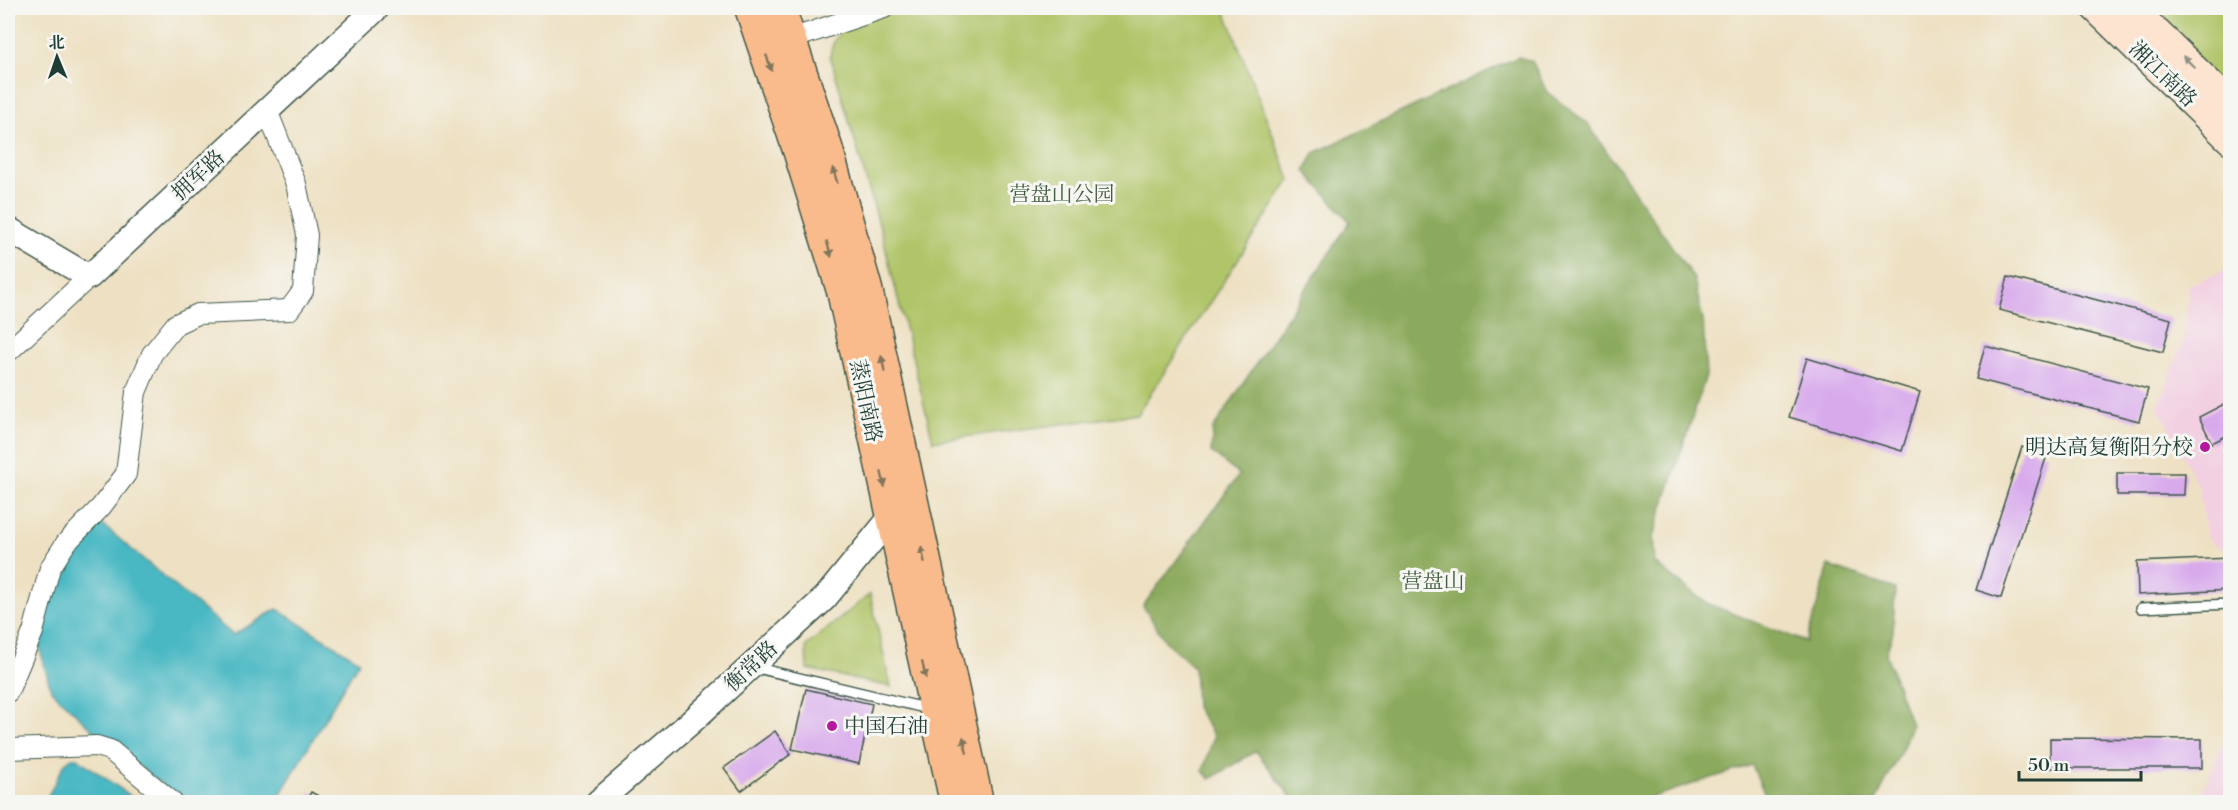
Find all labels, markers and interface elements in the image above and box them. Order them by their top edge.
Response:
north arrow [27,27,87,87]
text: 北 [48,33,65,53]
street label: 湘江南路 [2123,36,2202,113]
one-way arrow [765,54,775,72]
one-way arrow [2182,56,2196,70]
street label: 拥军路 [167,145,231,207]
one-way arrow [830,166,839,184]
park label: 营盘山公园 [1010,182,1115,208]
one-way arrow [825,240,834,258]
one-way arrow [878,355,887,374]
street label: 蒸阳南路 [844,357,886,445]
place label: 明达高复衡阳分校 [2025,435,2193,461]
marker: 明达高复衡阳分校 [2198,440,2212,454]
one-way arrow [879,470,888,489]
one-way arrow [918,545,927,564]
park label: 营盘山 [1402,569,1465,595]
street label: 衡常路 [720,636,784,698]
one-way arrow [920,661,930,679]
place label: 中国石油 [844,714,928,740]
marker: 中国石油 [825,719,839,733]
one-way arrow [960,736,969,755]
scale bar [2019,744,2140,782]
text: 50 m [2028,754,2070,777]

